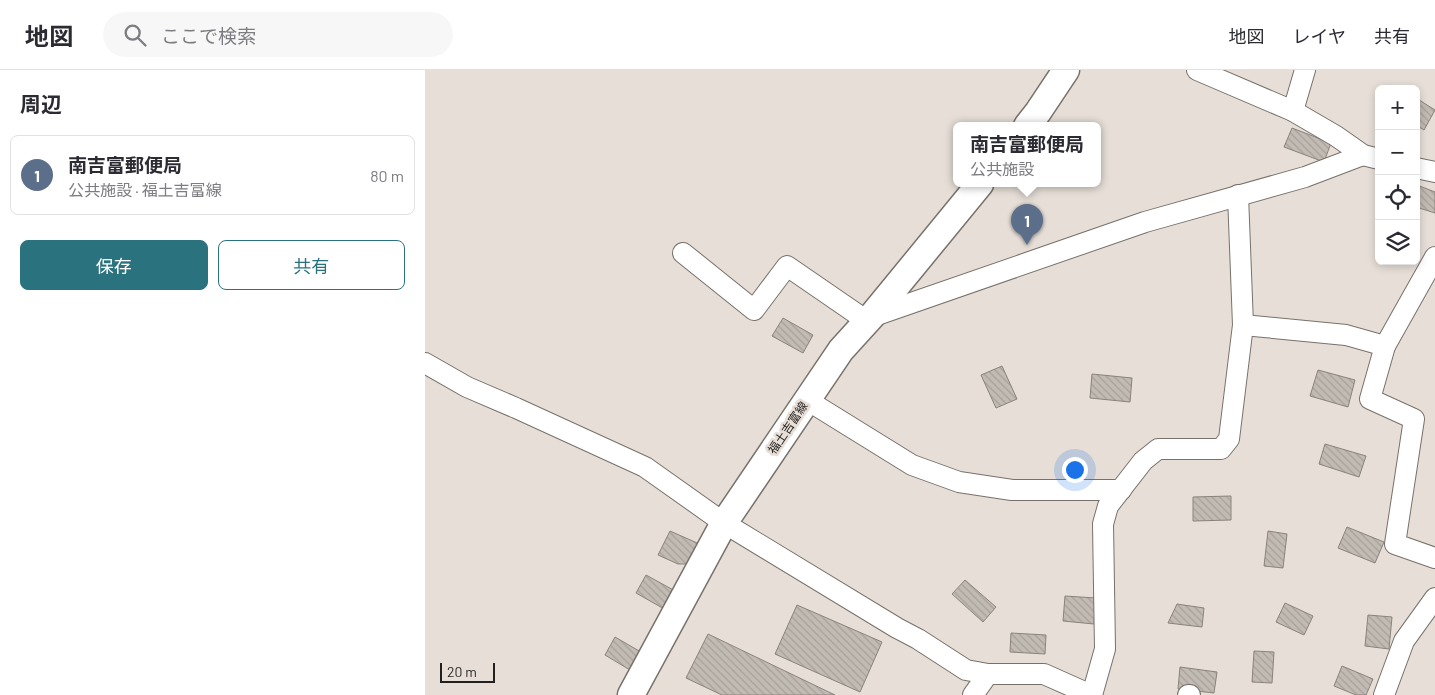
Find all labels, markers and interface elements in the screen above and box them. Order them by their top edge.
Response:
search box [103,12,453,57]
text: 地図 [25,21,73,50]
icon: search [121,21,149,49]
text: ここで検索 [161,24,256,47]
text: 地図 [1229,25,1265,47]
text: レイヤ [1293,25,1346,47]
text: 共有 [1374,25,1410,47]
map controls [1375,85,1420,265]
button: + [1375,85,1420,130]
text: 周辺 [20,91,62,116]
popup [953,122,1101,187]
button: − [1375,130,1420,175]
text: 南吉富郵便局 [970,132,1084,155]
text: 南吉富郵便局 [68,153,182,176]
text: 公共施設 [970,159,1034,178]
text: 1 [34,166,40,185]
text: 80 m [370,166,404,185]
button: locate [1375,175,1420,220]
text: 公共施設 · 福土吉富線 [68,180,222,199]
pin: 1 [1011,204,1043,245]
button: layers [1375,220,1420,265]
button: 保存 [20,240,208,290]
button: 共有 [218,240,405,290]
street label: 福土吉富線 [765,399,810,456]
your location [1062,457,1088,483]
scale bar [440,660,495,683]
text: 20 m [447,663,477,680]

